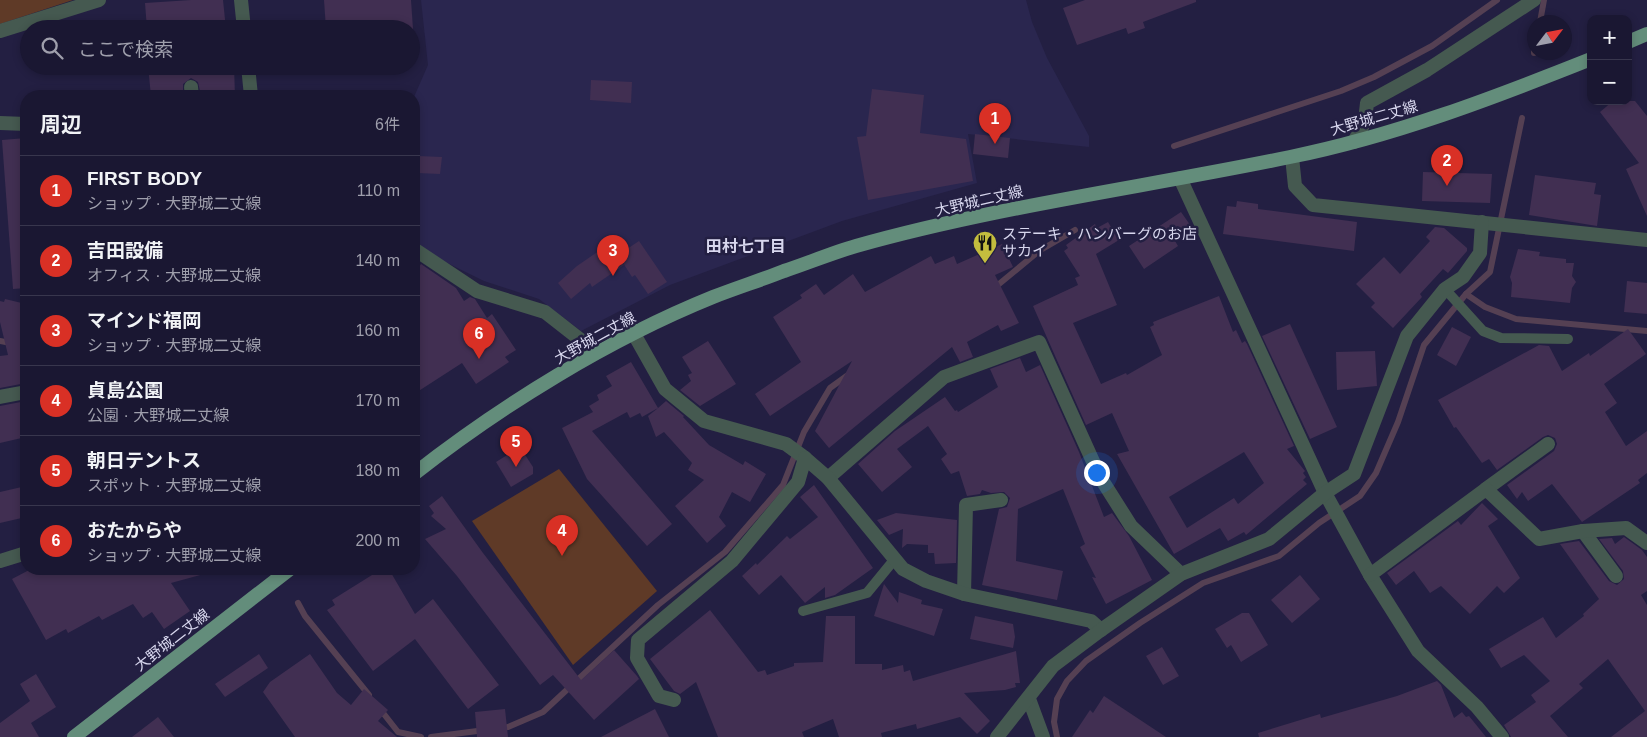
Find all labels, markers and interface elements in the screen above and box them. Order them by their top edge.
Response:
north arrow [1527,15,1572,60]
map controls [1587,15,1632,105]
button: + [1587,15,1632,60]
search box [20,20,420,75]
icon: search [38,34,66,62]
text: ここで検索 [78,39,173,60]
button: − [1587,60,1632,105]
street label: 大野城二丈線 [1328,97,1419,138]
pin: 1 [979,103,1011,144]
text: 周辺 [40,113,82,136]
text: 6件 [375,116,400,133]
pin: 2 [1431,145,1463,186]
text: FIRST BODY [87,168,202,189]
text: 1 [52,182,60,199]
text: 110 m [357,182,400,199]
street label: 大野城二丈線 [933,182,1025,219]
text: ショップ · 大野城二丈線 [87,195,261,212]
place label: ステーキ・ハンバーグのお店 サカイ [1002,225,1197,259]
restaurant icon: ステーキ・ハンバーグのお店 サカイ [972,230,998,264]
pin: 3 [597,235,629,276]
district label: 田村七丁目 [706,237,786,255]
text: 吉田設備 [87,240,163,261]
text: 2 [52,252,60,269]
text: 140 m [356,252,400,269]
text: オフィス · 大野城二丈線 [87,267,261,284]
street label: 大野城二丈線 [551,308,638,367]
text: マインド福岡 [87,310,201,331]
pin: 6 [463,318,495,359]
text: 3 [52,322,60,339]
text: 160 m [356,322,400,339]
text: ショップ · 大野城二丈線 [87,337,261,354]
text: 貞島公園 [87,380,163,401]
text: 4 [52,392,60,409]
text: 170 m [356,392,400,409]
text: 公園 · 大野城二丈線 [87,407,229,424]
pin: 5 [500,426,532,467]
text: 朝日テントス [87,450,201,471]
your location [1084,460,1110,486]
text: 5 [52,462,60,479]
text: 180 m [356,462,400,479]
text: スポット · 大野城二丈線 [87,477,261,494]
pin: 4 [546,515,578,556]
text: おたからや [87,520,182,541]
text: 6 [52,532,60,549]
text: 200 m [356,532,400,549]
text: ショップ · 大野城二丈線 [87,547,261,564]
street label: 大野城二丈線 [131,605,212,674]

